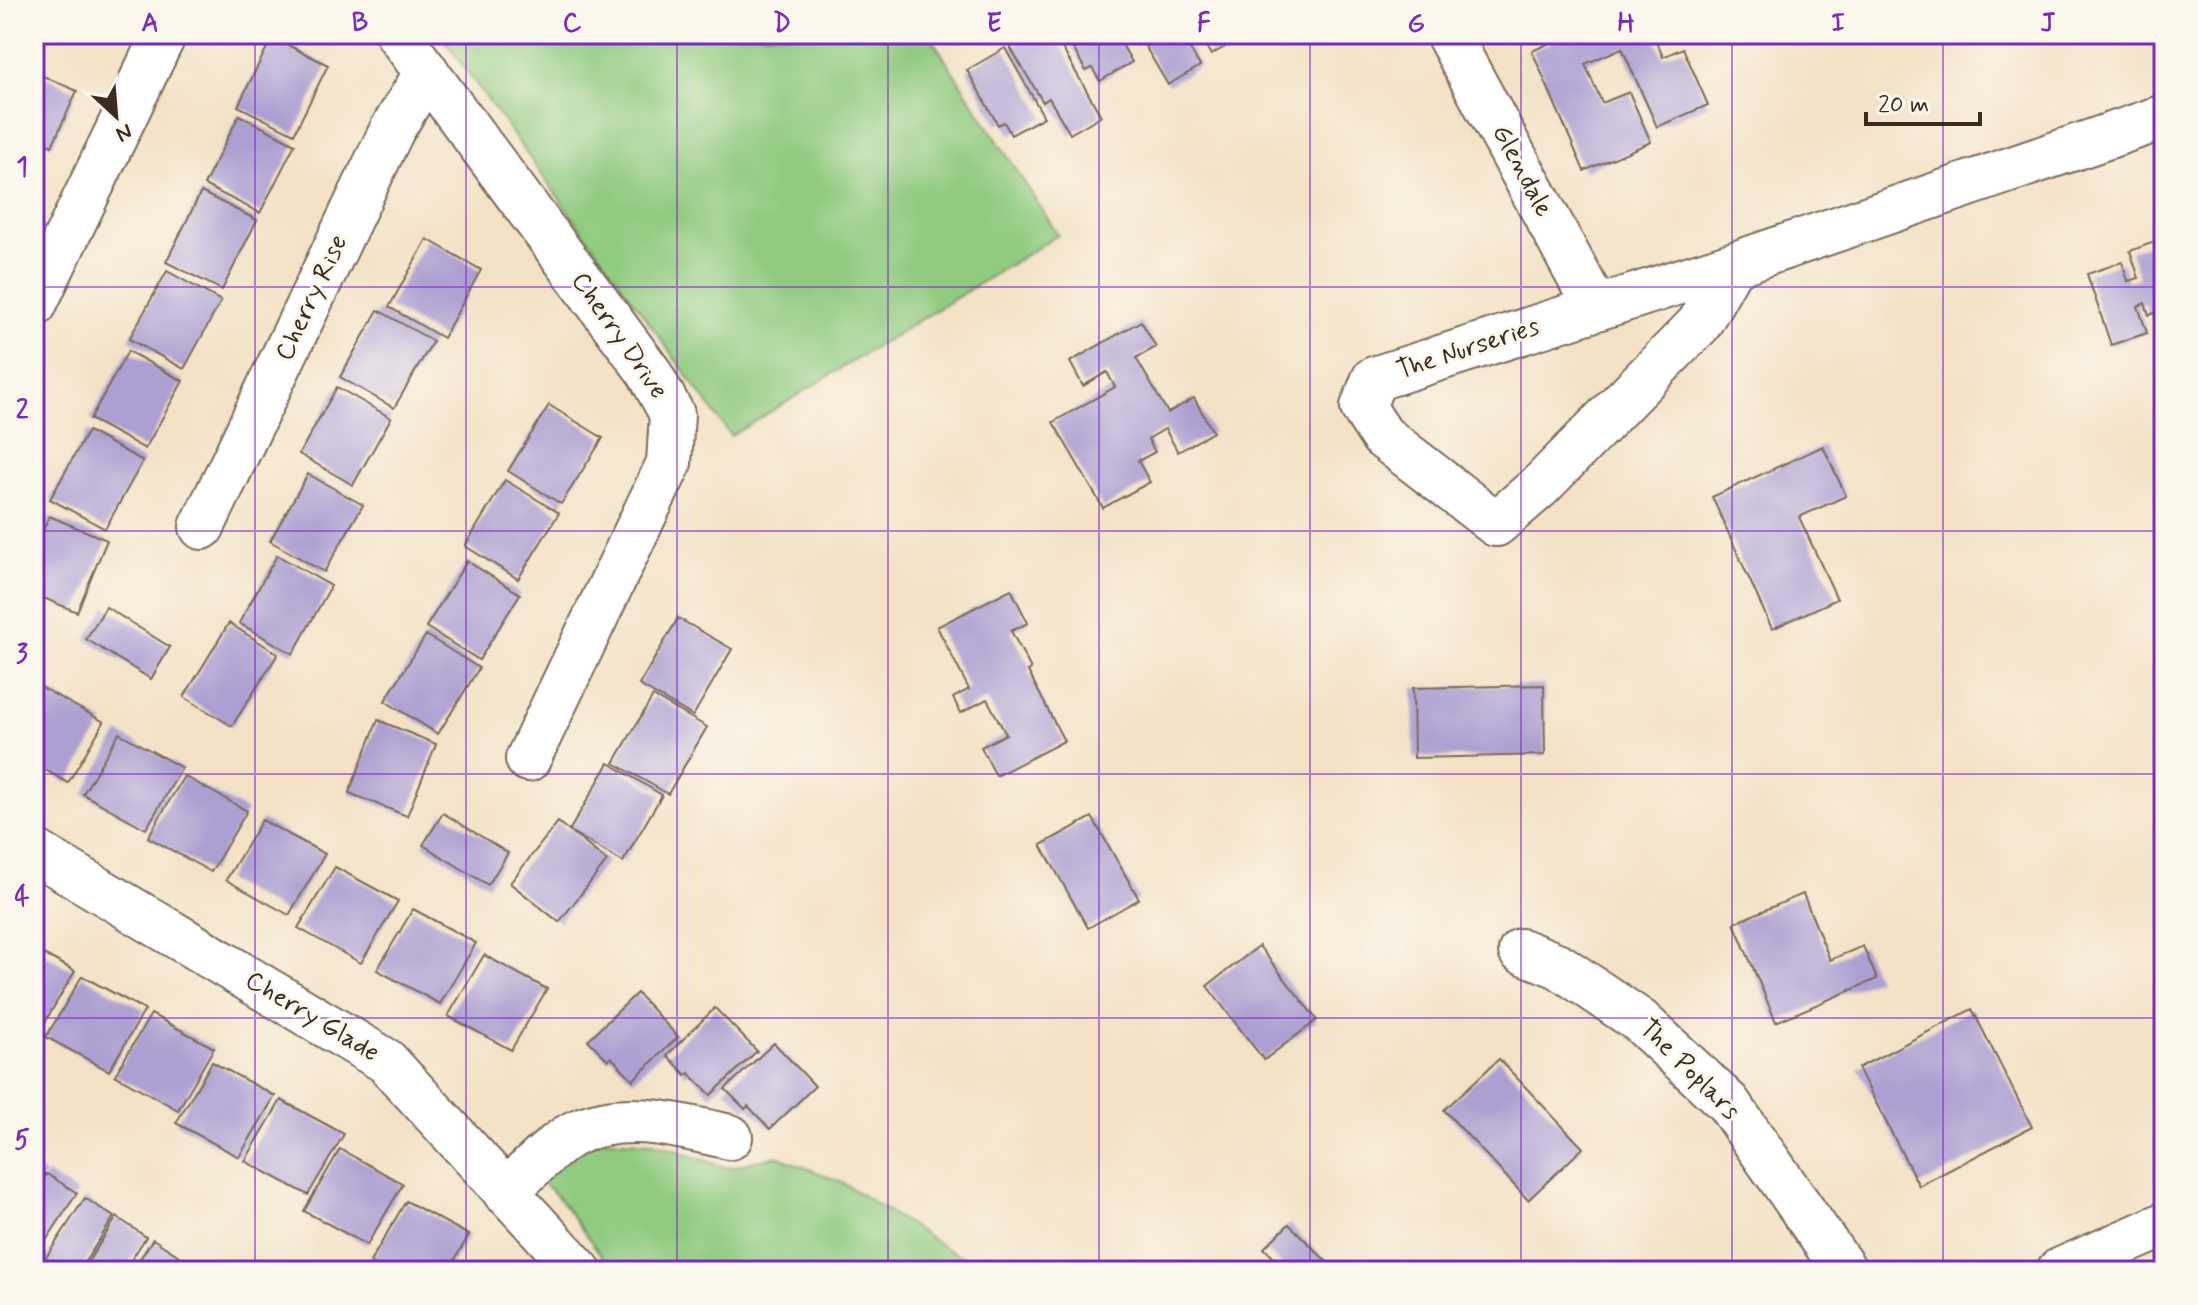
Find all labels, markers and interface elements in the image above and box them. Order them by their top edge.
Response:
text: A [141,7,159,41]
text: B [352,7,368,41]
text: C [563,7,582,41]
text: D [773,7,791,41]
text: E [986,7,1002,41]
text: F [1197,7,1211,41]
text: G [1407,7,1425,41]
text: H [1618,7,1635,41]
text: I [1831,7,1845,41]
text: J [2040,7,2056,41]
north arrow [76,76,156,156]
scale bar [1866,76,1980,126]
text: 20 m [1878,90,1929,121]
text: N [111,116,137,148]
street label: Glendale [1484,119,1560,223]
text: 1 [16,151,28,185]
street label: Cherry Rise [268,230,356,366]
street label: Cherry Drive [563,266,675,406]
street label: The Nurseries [1392,310,1544,388]
text: 2 [16,394,29,428]
text: 3 [16,638,28,672]
text: 4 [14,881,30,915]
street label: Cherry Glade [239,964,385,1070]
street label: The Poplars [1631,1012,1747,1128]
text: 5 [14,1124,30,1158]

